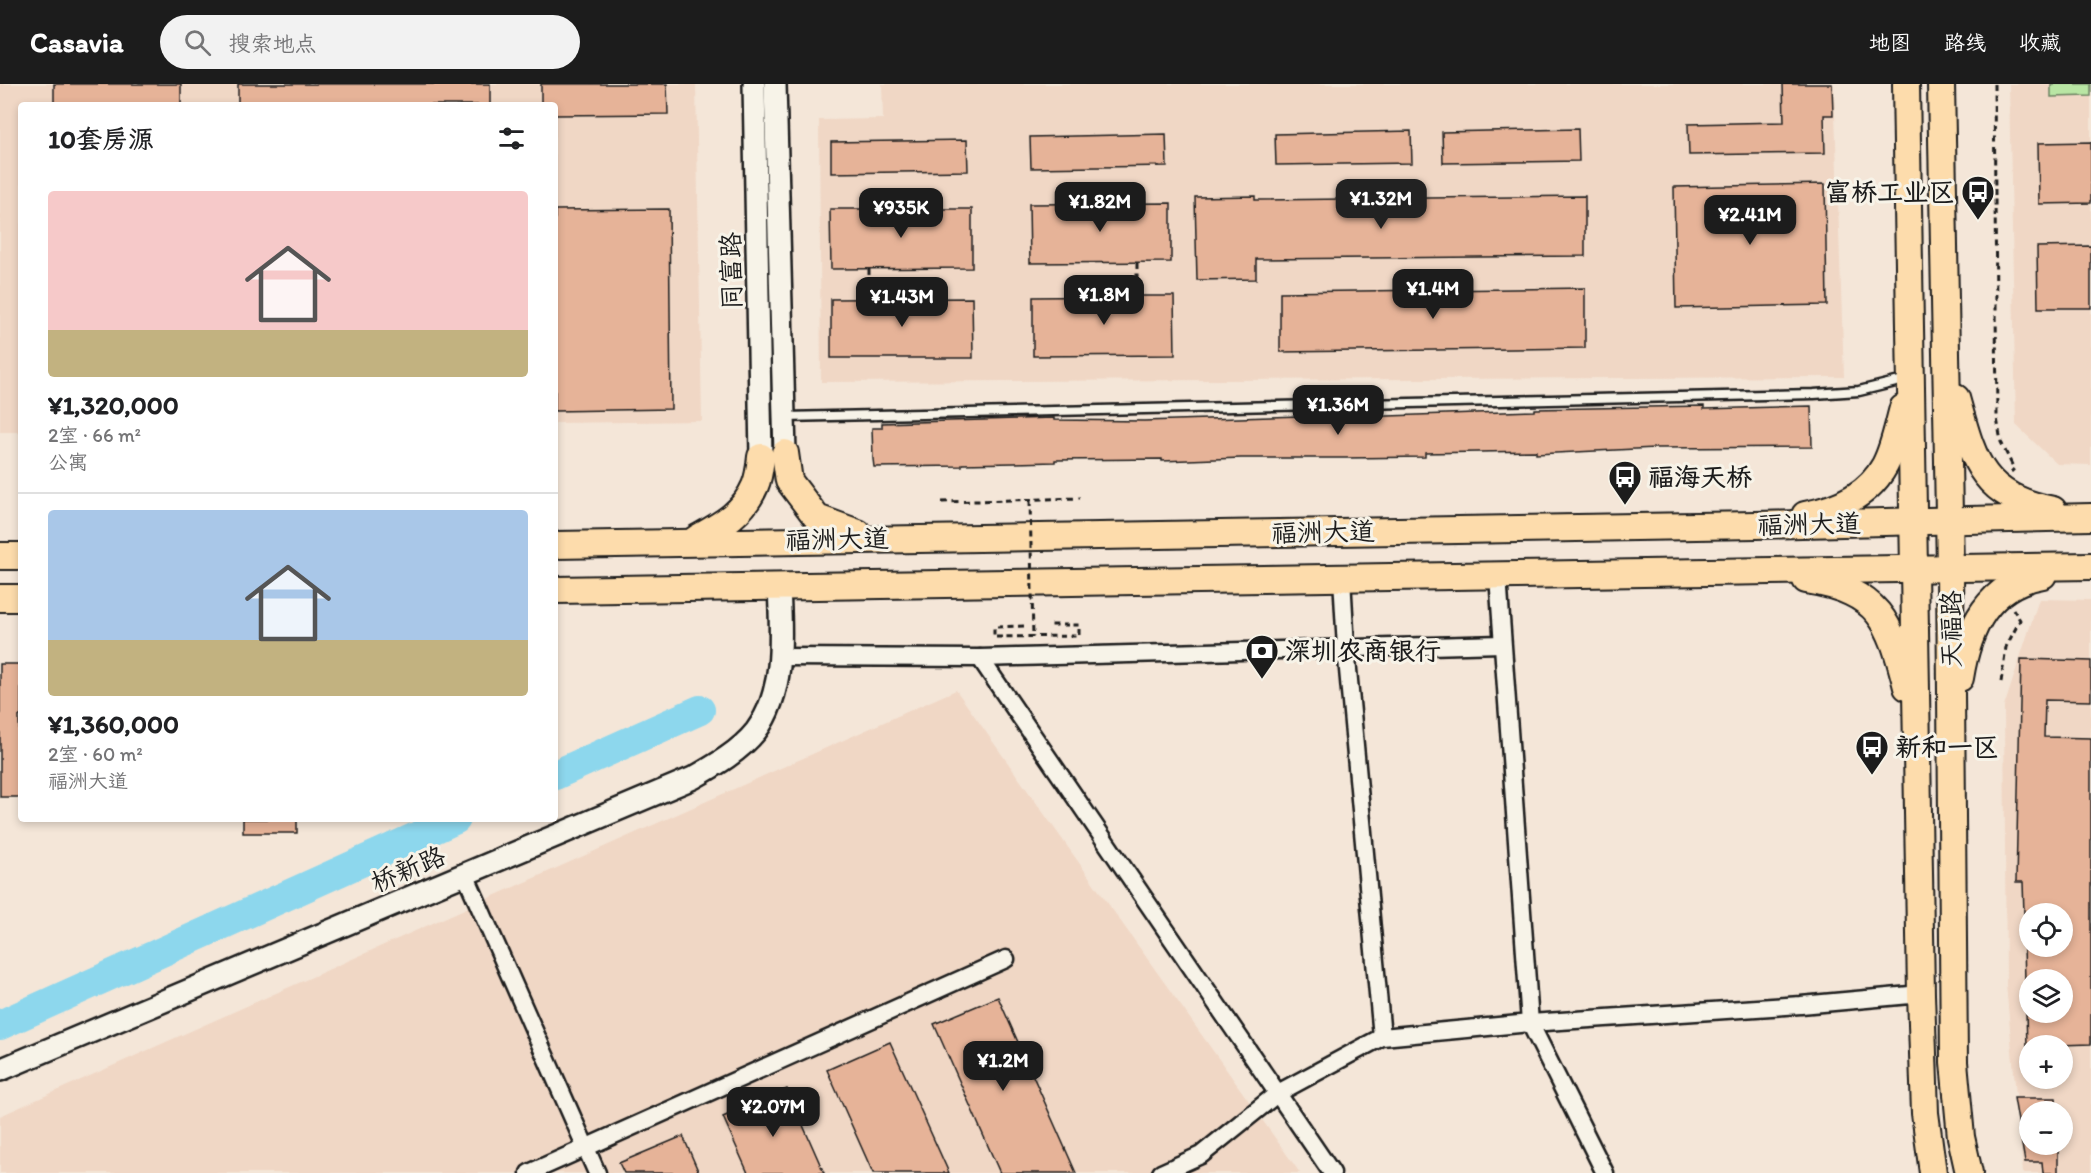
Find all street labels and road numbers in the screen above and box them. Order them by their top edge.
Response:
street label: 同富路 [714,232,748,310]
street label: 福洲大道 [1757,507,1861,541]
street label: 福洲大道 [1271,515,1375,549]
street label: 福洲大道 [785,522,889,556]
street label: 天福路 [1935,590,1967,668]
street label: 桥新路 [366,839,450,899]

